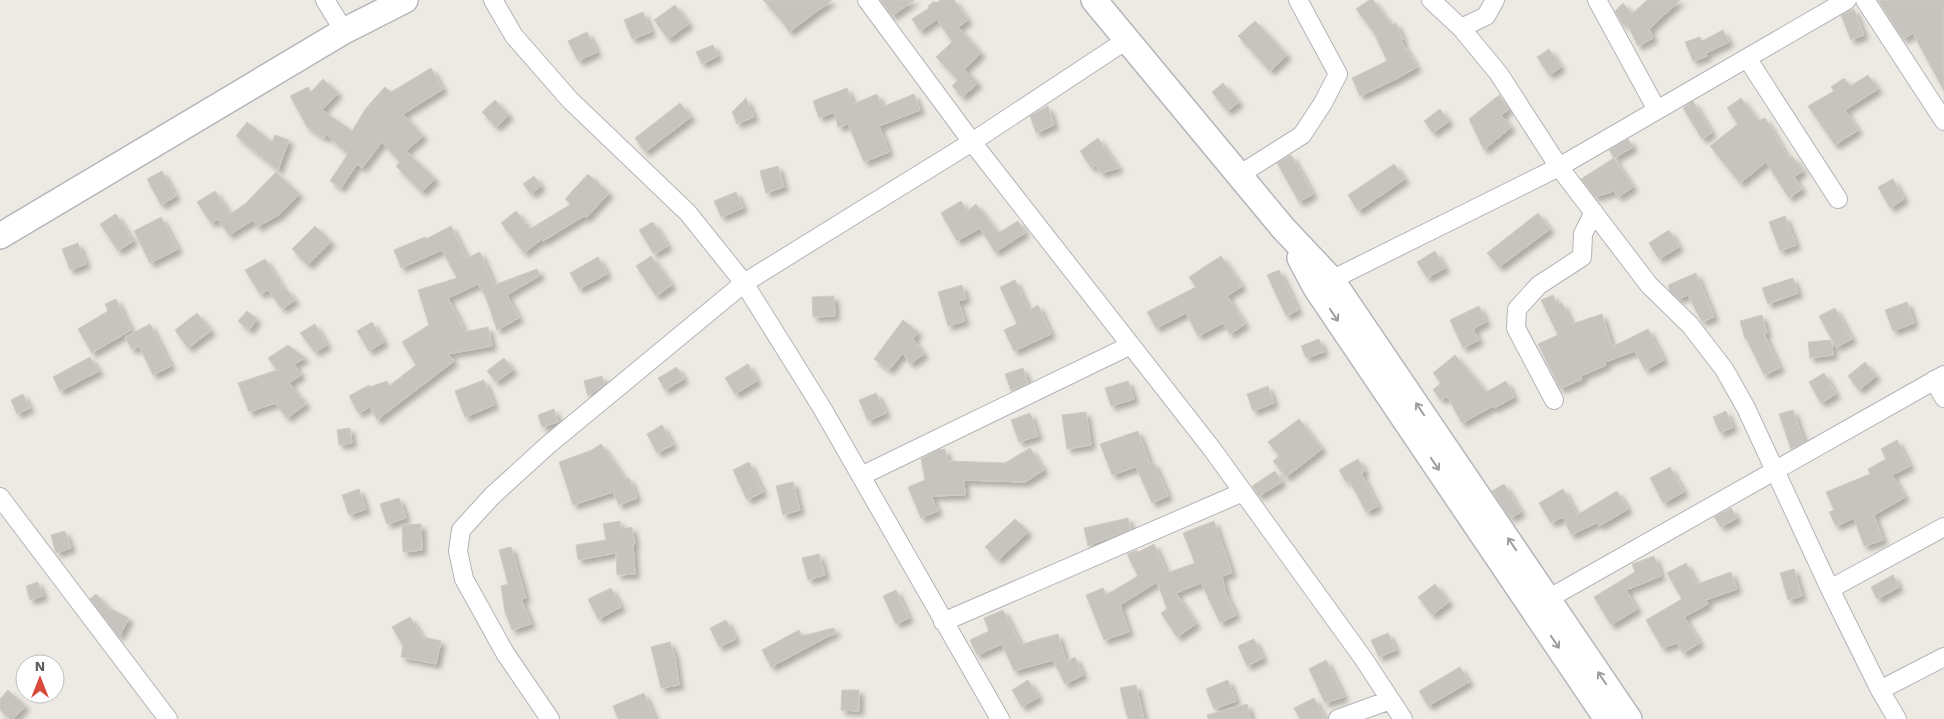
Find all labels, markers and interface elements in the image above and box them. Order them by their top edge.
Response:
one-way arrow [1329,308,1339,322]
one-way arrow [1415,403,1425,417]
one-way arrow [1430,457,1440,471]
one-way arrow [1507,537,1517,551]
one-way arrow [1550,635,1560,649]
north arrow [15,654,65,704]
text: N [35,658,45,674]
one-way arrow [1597,672,1607,686]

